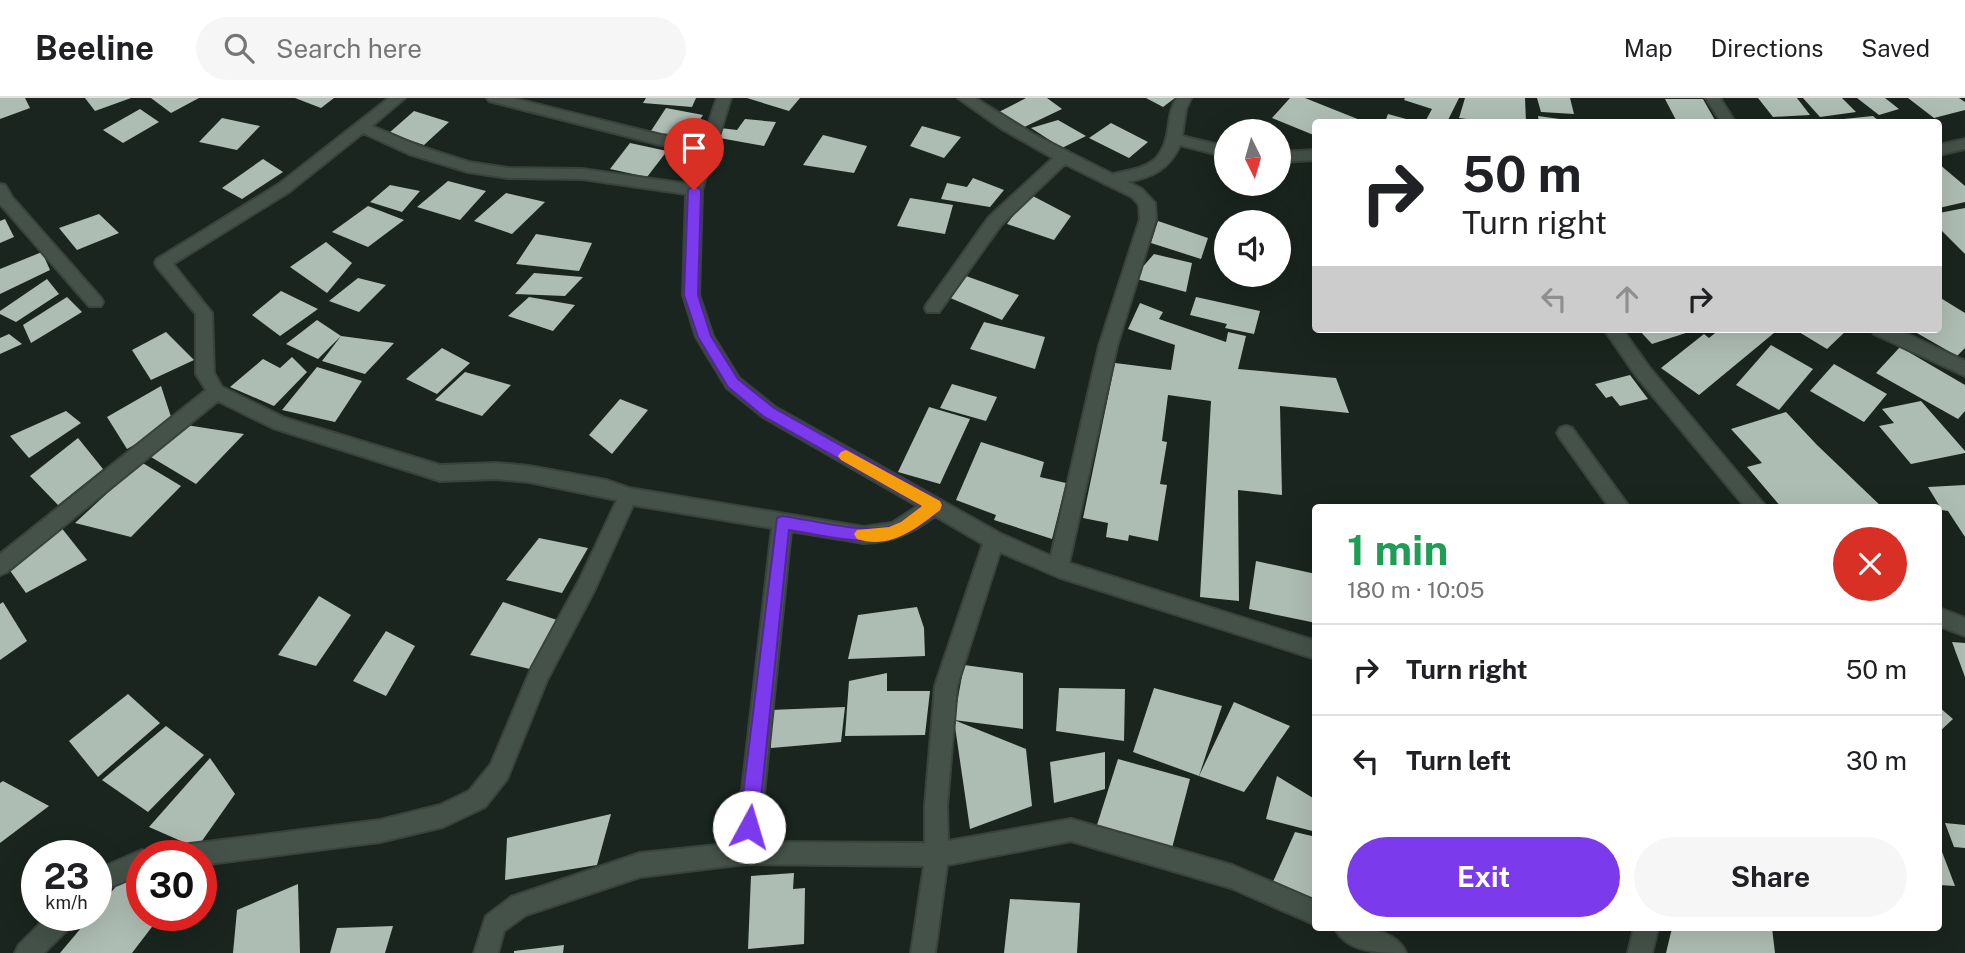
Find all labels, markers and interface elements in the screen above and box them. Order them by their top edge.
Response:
search box [196,17,686,80]
text: Beeline [35,29,154,67]
icon: search [220,29,258,67]
text: Search here [276,33,422,64]
text: Map [1624,34,1673,62]
text: Directions [1711,34,1823,62]
text: Saved [1861,34,1930,62]
pin [664,118,724,190]
north arrow [1214,119,1292,196]
map controls [1214,119,1291,287]
icon: arrive [675,129,713,167]
text: 50 m [1462,145,1582,203]
icon: right [1347,147,1438,238]
text: Turn right [1462,204,1607,241]
button: sound [1214,210,1291,287]
icon: left [1535,280,1573,318]
icon: ahead [1608,280,1646,318]
icon: right [1681,280,1719,318]
text: 1 min [1347,525,1448,574]
button: close [1833,527,1907,601]
text: 180 m · 10:05 [1347,576,1484,603]
icon: right [1347,651,1385,689]
text: Turn right [1406,654,1528,685]
text: 50 m [1846,654,1907,685]
icon: left [1347,742,1385,780]
text: Turn left [1406,745,1511,776]
text: 30 m [1846,745,1907,776]
position arrow [712,790,786,864]
button: Exit [1347,837,1620,917]
button: Share [1634,837,1907,917]
speed limit sign: 30 [126,840,217,931]
text: 23 [44,856,89,897]
text: km/h [45,892,88,913]

